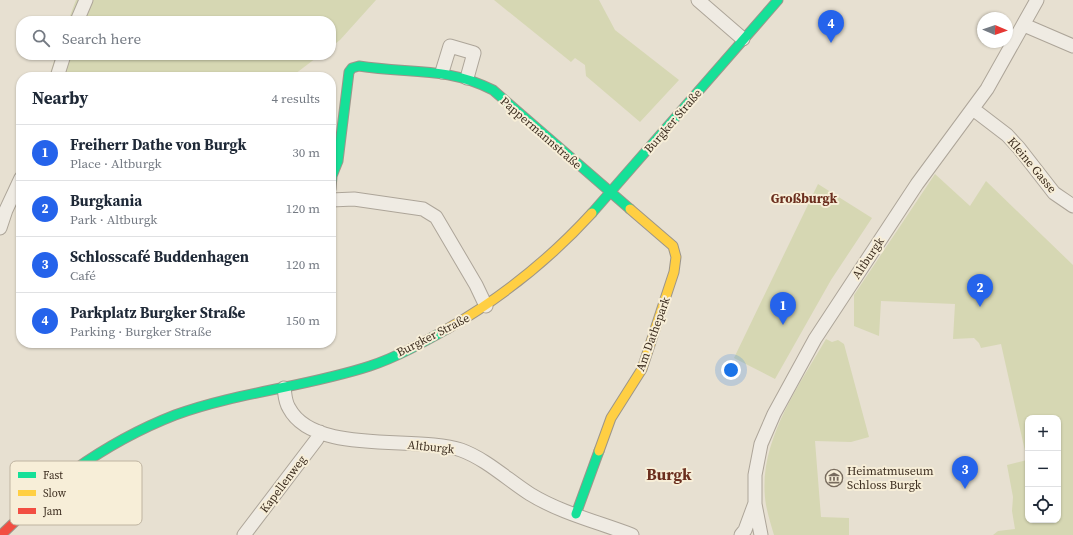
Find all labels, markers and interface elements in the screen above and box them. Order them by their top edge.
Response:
pin: 4 [818,10,844,43]
north arrow [977,12,1013,48]
search box [16,16,336,60]
icon: search [30,27,52,49]
text: Search here [62,28,141,49]
text: Nearby [32,86,88,110]
street label: Burgker Straße [641,86,705,156]
text: 4 results [272,90,320,107]
street label: Pappermannstraße [497,93,585,173]
text: Freiherr Dathe von Burgk [70,134,247,155]
street label: Kleine Gasse [1004,134,1060,196]
text: 1 [41,144,49,161]
text: 30 m [292,144,320,161]
text: Place · Altburgk [70,155,162,172]
text: Burgkania [70,190,142,211]
district label: Großburgk [771,190,838,207]
text: 2 [41,200,49,217]
text: 120 m [286,200,320,217]
text: Park · Altburgk [70,211,157,228]
street label: Altburgk [848,234,888,282]
text: Schlosscafé Buddenhagen [70,246,249,267]
text: 3 [41,256,49,273]
text: 120 m [286,256,320,273]
text: Café [70,267,96,284]
pin: 2 [967,274,993,307]
pin: 1 [770,292,796,325]
street label: Am Dathepark [632,294,674,373]
text: Parkplatz Burgker Straße [70,302,245,323]
street label: Burgker Straße [394,310,472,360]
text: 4 [41,312,49,329]
text: 150 m [286,312,320,329]
text: Parking · Burgker Straße [70,323,212,340]
your location [721,360,741,380]
map controls [1025,415,1061,523]
button: + [1025,415,1061,451]
street label: Altburgk [407,437,456,457]
button: − [1025,451,1061,487]
street label: Kapellenweg [256,452,310,516]
pin: 3 [952,456,978,489]
legend [10,461,142,525]
district label: Burgk [646,463,692,485]
place label: Heimatmuseum Schloss Burgk [847,463,934,493]
text: Fast [43,468,63,483]
museum icon: Heimatmuseum Schloss Burgk [824,468,844,488]
text: Slow [43,486,67,501]
button: locate [1025,487,1061,523]
text: Jam [42,504,62,519]

